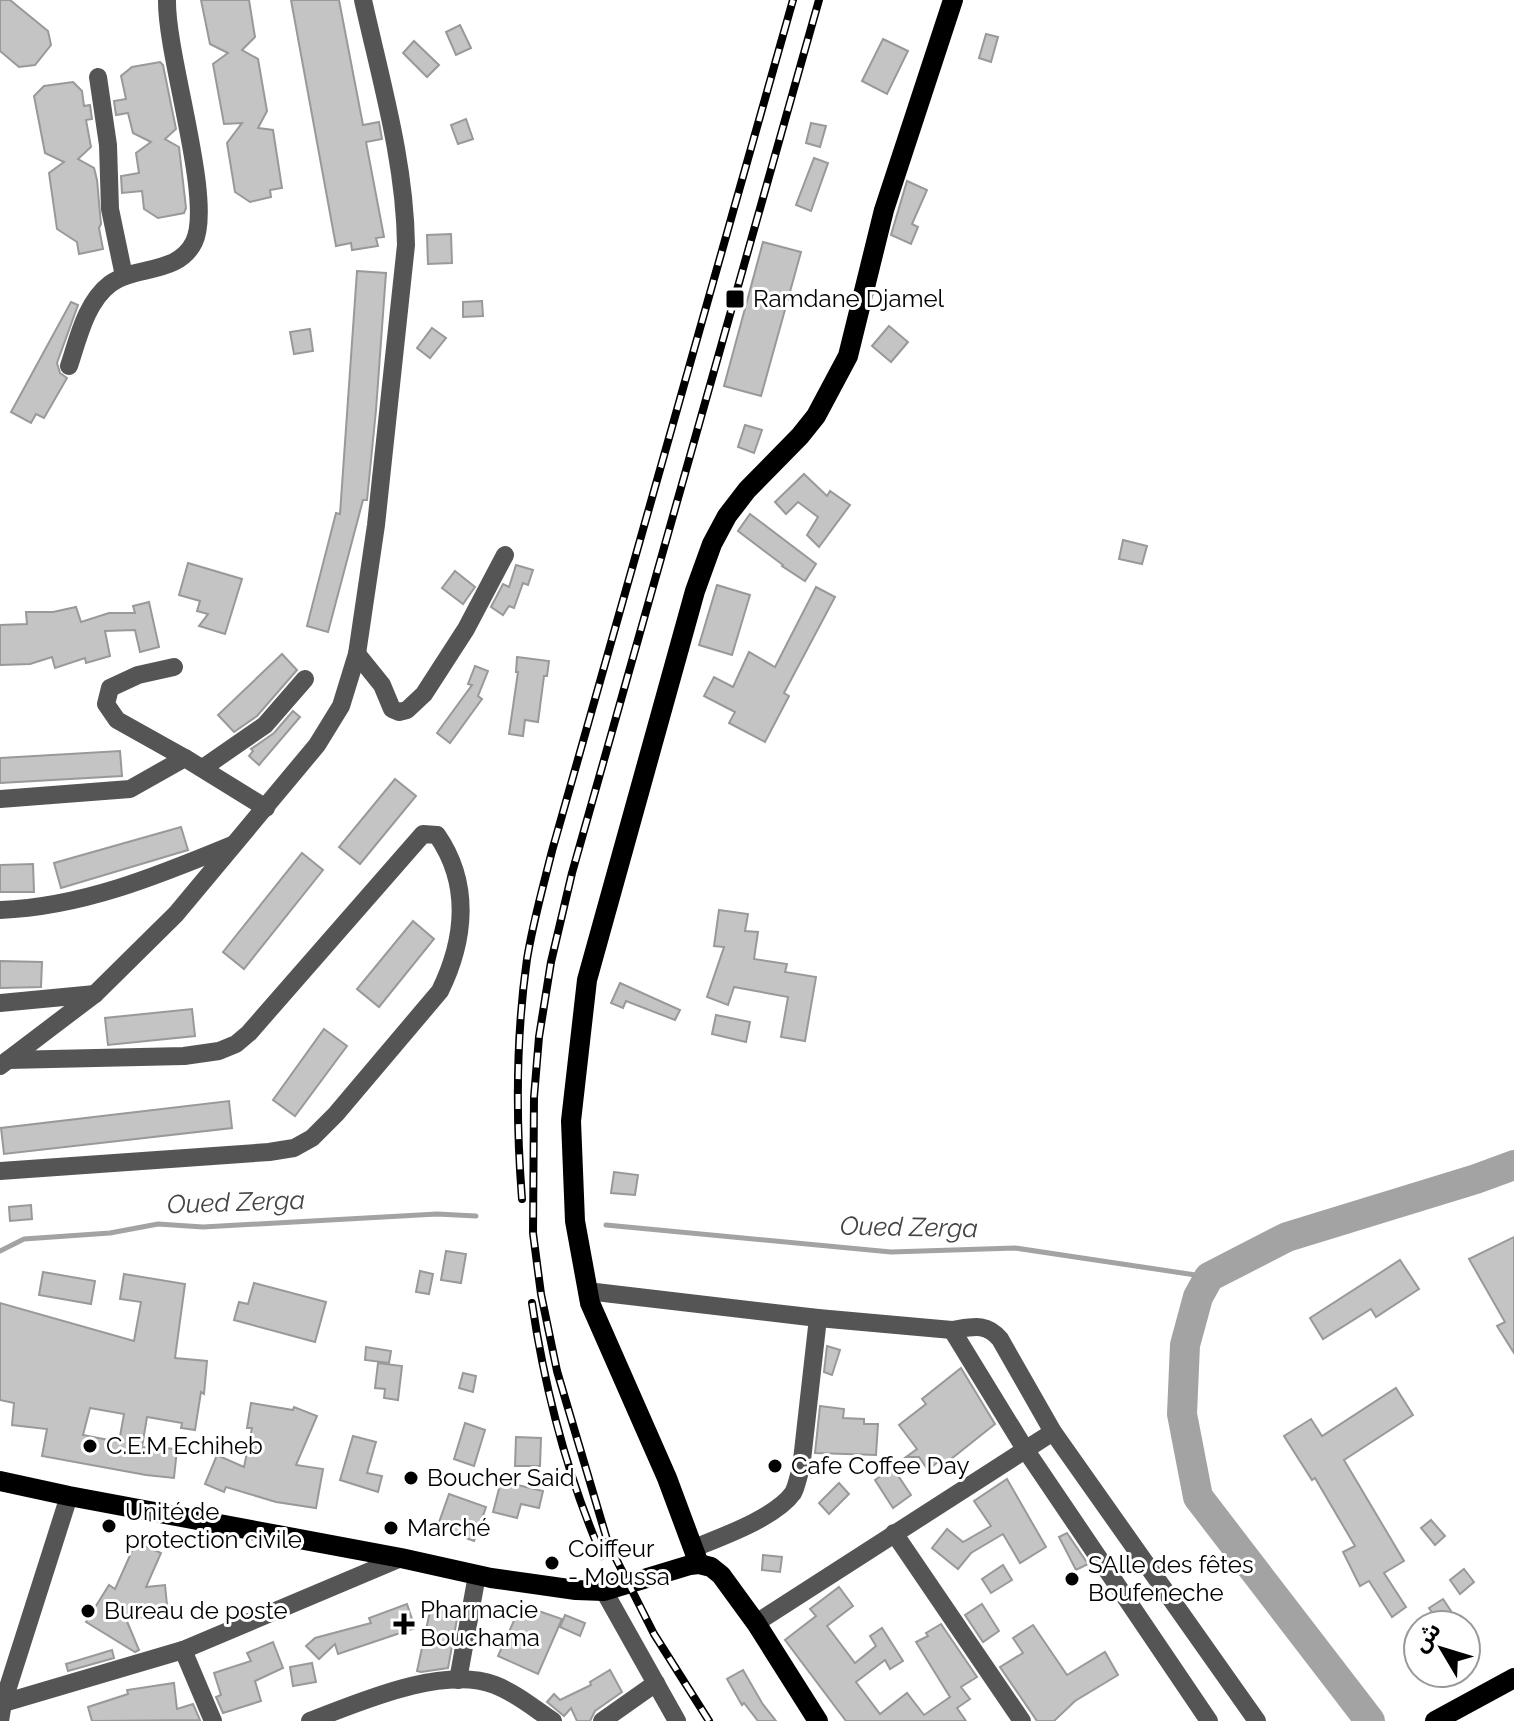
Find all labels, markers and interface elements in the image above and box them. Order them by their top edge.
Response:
place label: Ramdane Djamel [753,284,945,313]
marker: Ramdane Djamel [724,288,746,310]
water label: Oued Zerga [166,1185,306,1219]
water label: Oued Zerga [840,1211,978,1243]
place label: C.E.M Echiheb [106,1431,263,1460]
marker: C.E.M Echiheb [81,1437,99,1455]
place label: Cafe Coffee Day [791,1451,969,1480]
marker: Cafe Coffee Day [766,1457,784,1475]
place label: Boucher Said [427,1463,575,1492]
marker: Boucher Said [402,1469,420,1487]
place label: Unité de protection civile [125,1497,302,1554]
place label: Marché [407,1513,490,1542]
marker: Unité de protection civile [100,1517,118,1535]
marker: Marché [382,1519,400,1537]
place label: Coiffeur - Moussa [568,1534,670,1591]
place label: SAlle des fêtes Boufeneche [1088,1550,1253,1607]
marker: Coiffeur - Moussa [543,1554,561,1572]
marker: SAlle des fêtes Boufeneche [1063,1570,1081,1588]
place label: Pharmacie Bouchama [420,1595,540,1652]
place label: Bureau de poste [104,1596,288,1625]
marker: Bureau de poste [79,1602,97,1620]
north arrow [1402,1609,1482,1689]
marker: Pharmacie Bouchama [395,1615,413,1633]
text: ش [1407,1617,1446,1657]

